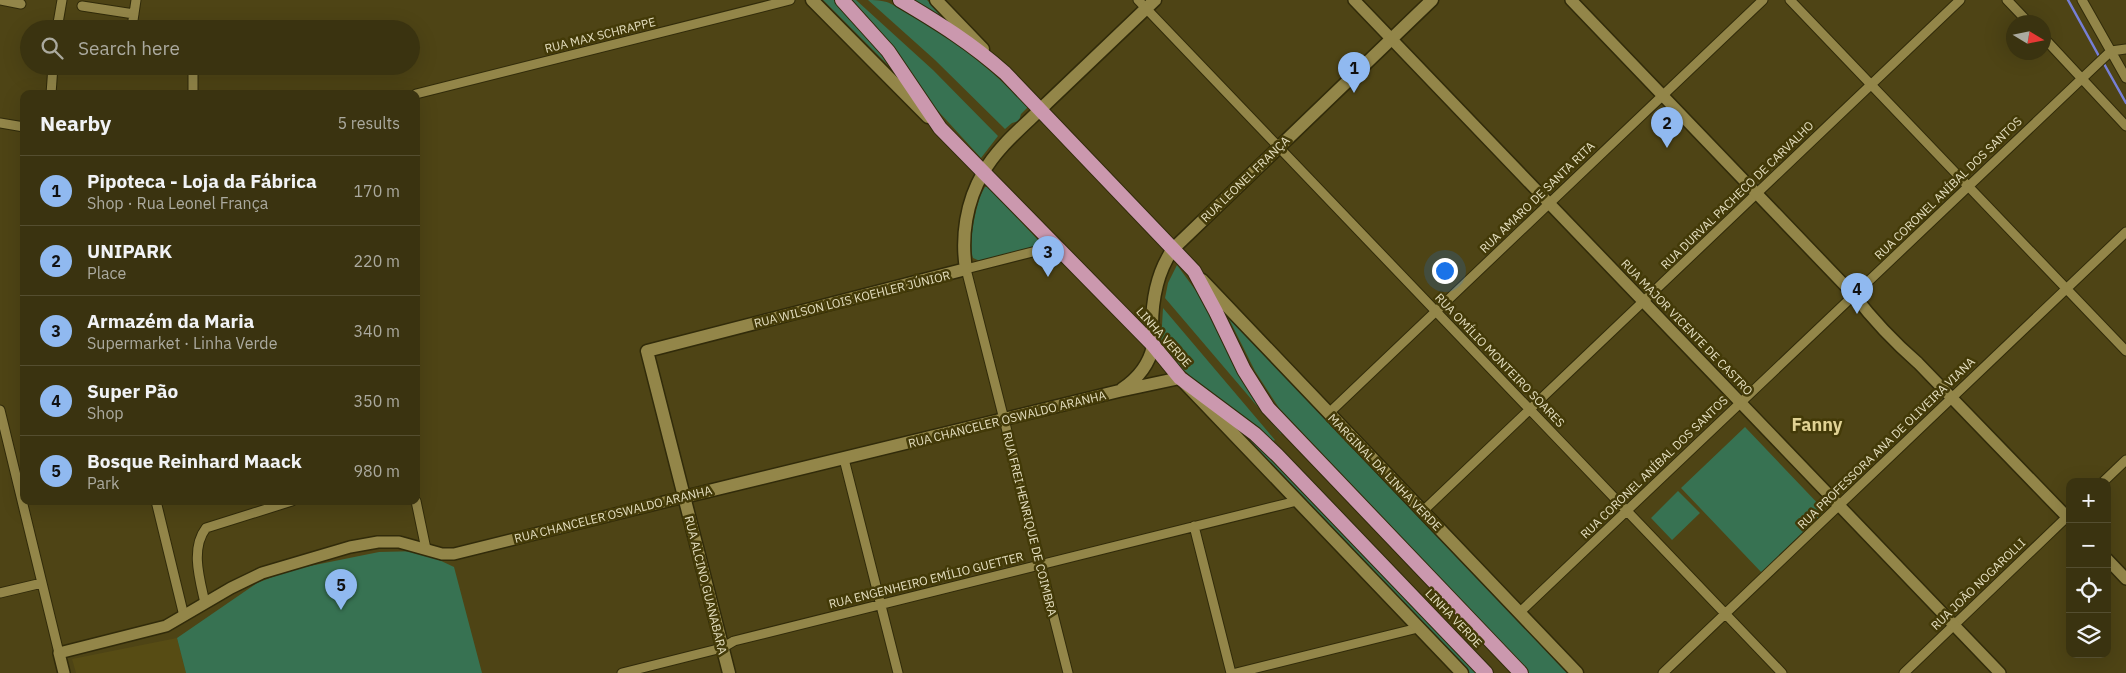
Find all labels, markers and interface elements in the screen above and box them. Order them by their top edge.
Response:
street label: RUA MAX SCHRAPPE [543,14,657,56]
north arrow [2006,15,2051,60]
search box [20,20,420,75]
icon: search [38,34,66,62]
text: Search here [78,36,180,60]
pin: 1 [1338,52,1370,93]
pin: 2 [1651,107,1683,148]
text: Nearby [40,109,111,137]
text: 5 results [337,113,400,133]
street label: RUA CORONEL ANÍBAL DOS SANTOS [1871,113,2025,263]
street label: RUA DURVAL PACHECO DE CARVALHO [1657,118,1817,272]
street label: RUA LEONEL FRANÇA [1198,133,1293,225]
street label: RUA AMARO DE SANTA RITA [1476,138,1598,256]
text: Pipoteca - Loja da Fábrica [87,169,317,193]
text: 1 [51,181,61,201]
text: 170 m [353,181,400,201]
text: Shop · Rua Leonel França [87,193,268,213]
pin: 3 [1032,236,1064,277]
text: UNIPARK [87,239,172,263]
text: 2 [51,251,61,271]
text: 220 m [353,251,400,271]
street label: RUA MAJOR VICENTE DE CASTRO [1618,256,1756,398]
your location [1432,258,1458,284]
text: Place [87,263,126,283]
street label: RUA WILSON LOIS KOEHLER JÚNIOR [752,267,952,331]
pin: 4 [1841,273,1873,314]
street label: RUA OMÍLIO MONTEIRO SOARES [1432,290,1568,430]
street label: LINHA VERDE [1133,304,1195,370]
text: Armazém da Maria [87,309,254,333]
text: 3 [51,321,61,341]
text: 340 m [353,321,400,341]
text: Supermarket · Linha Verde [87,333,277,353]
street label: RUA PROFESSORA ANA DE OLIVEIRA VIANA [1794,354,1978,532]
text: Super Pão [87,379,178,403]
street label: RUA CHANCELER OSWALDO ARANHA [907,387,1108,451]
text: 4 [51,391,61,411]
text: 350 m [353,391,400,411]
street label: RUA CORONEL ANÍBAL DOS SANTOS [1577,392,1731,542]
text: Shop [87,403,124,423]
street label: MARGINAL DA LINHA VERDE [1325,410,1445,534]
district label: Fanny [1792,413,1843,436]
street label: RUA FREI HENRIQUE DE COIMBRA [1000,430,1060,618]
text: Bosque Reinhard Maack [87,449,302,473]
text: 5 [51,461,61,481]
text: 980 m [353,461,400,481]
text: Park [87,473,119,493]
map controls [2066,478,2111,658]
button: + [2066,478,2111,523]
street label: RUA CHANCELER OSWALDO ARANHA [513,482,714,546]
street label: RUA ALCINO GUANABARA [681,514,731,656]
button: − [2066,523,2111,568]
street label: RUA JOÃO NOGAROLLI [1928,535,2028,633]
street label: RUA ENGENHEIRO EMÍLIO GUETTER [827,548,1025,612]
button: locate [2066,568,2111,613]
pin: 5 [325,569,357,610]
street label: LINHA VERDE [1422,586,1486,650]
button: layers [2066,613,2111,658]

